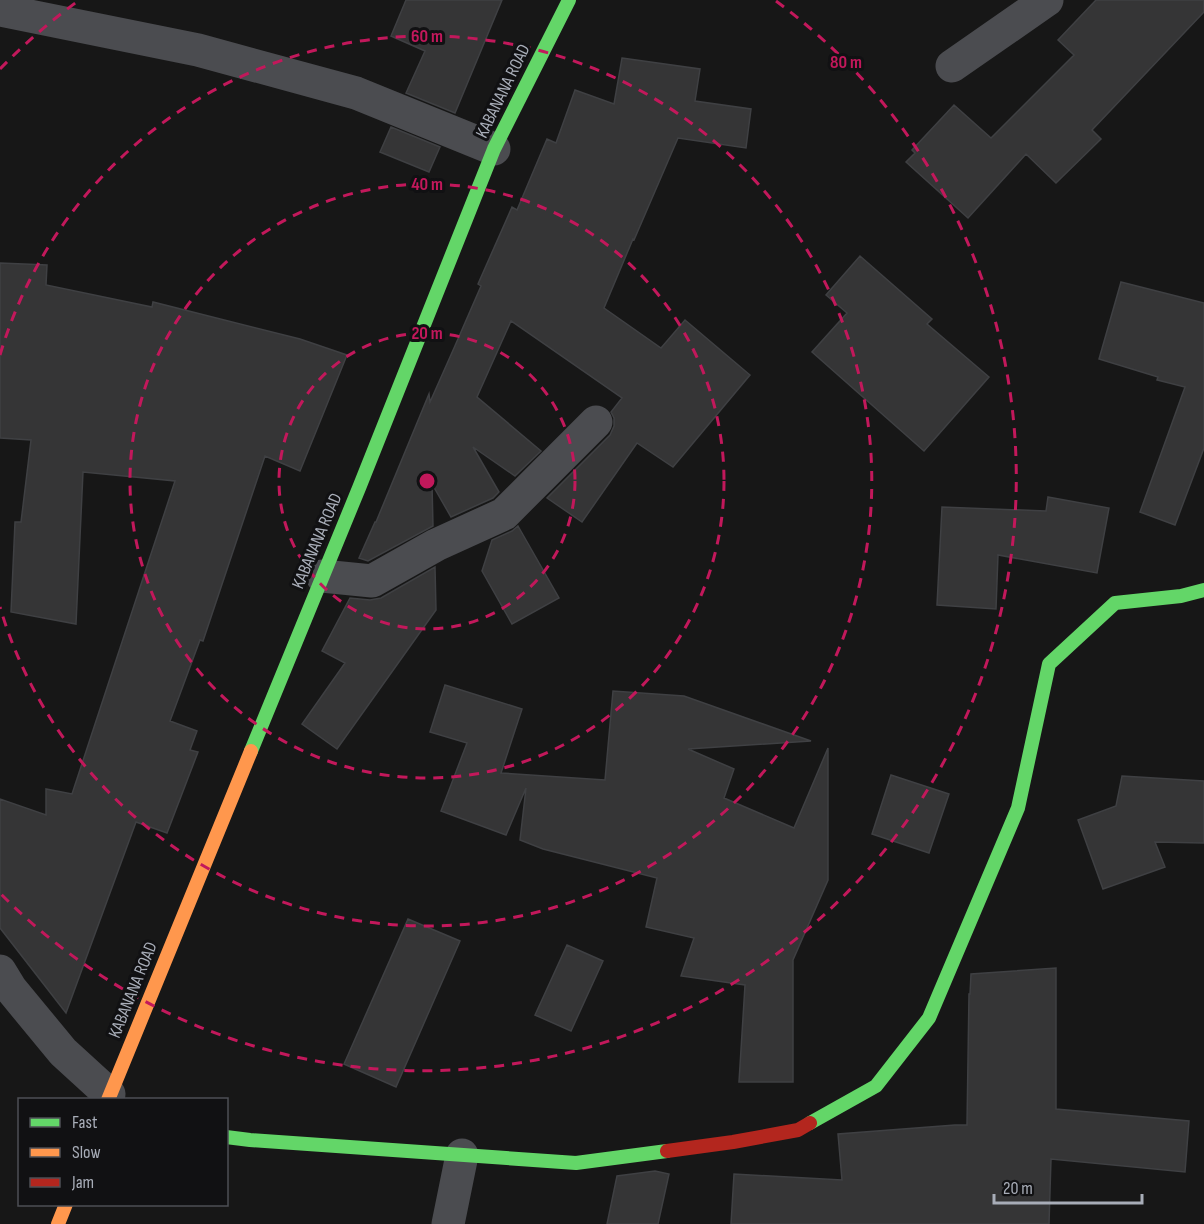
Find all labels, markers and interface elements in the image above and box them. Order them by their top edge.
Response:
text: 60 m [411,26,443,47]
street label: KABANANA ROAD [471,41,535,141]
text: 80 m [830,52,862,73]
text: 40 m [411,174,443,195]
text: 20 m [411,323,443,344]
centre of rings [417,471,437,491]
street label: KABANANA ROAD [287,490,347,592]
street label: KABANANA ROAD [104,939,162,1041]
legend [18,1098,228,1206]
text: Fast [72,1112,98,1133]
text: Slow [72,1142,101,1163]
scale bar [994,1167,1142,1205]
text: Jam [71,1172,94,1193]
text: 20 m [1003,1178,1033,1199]

